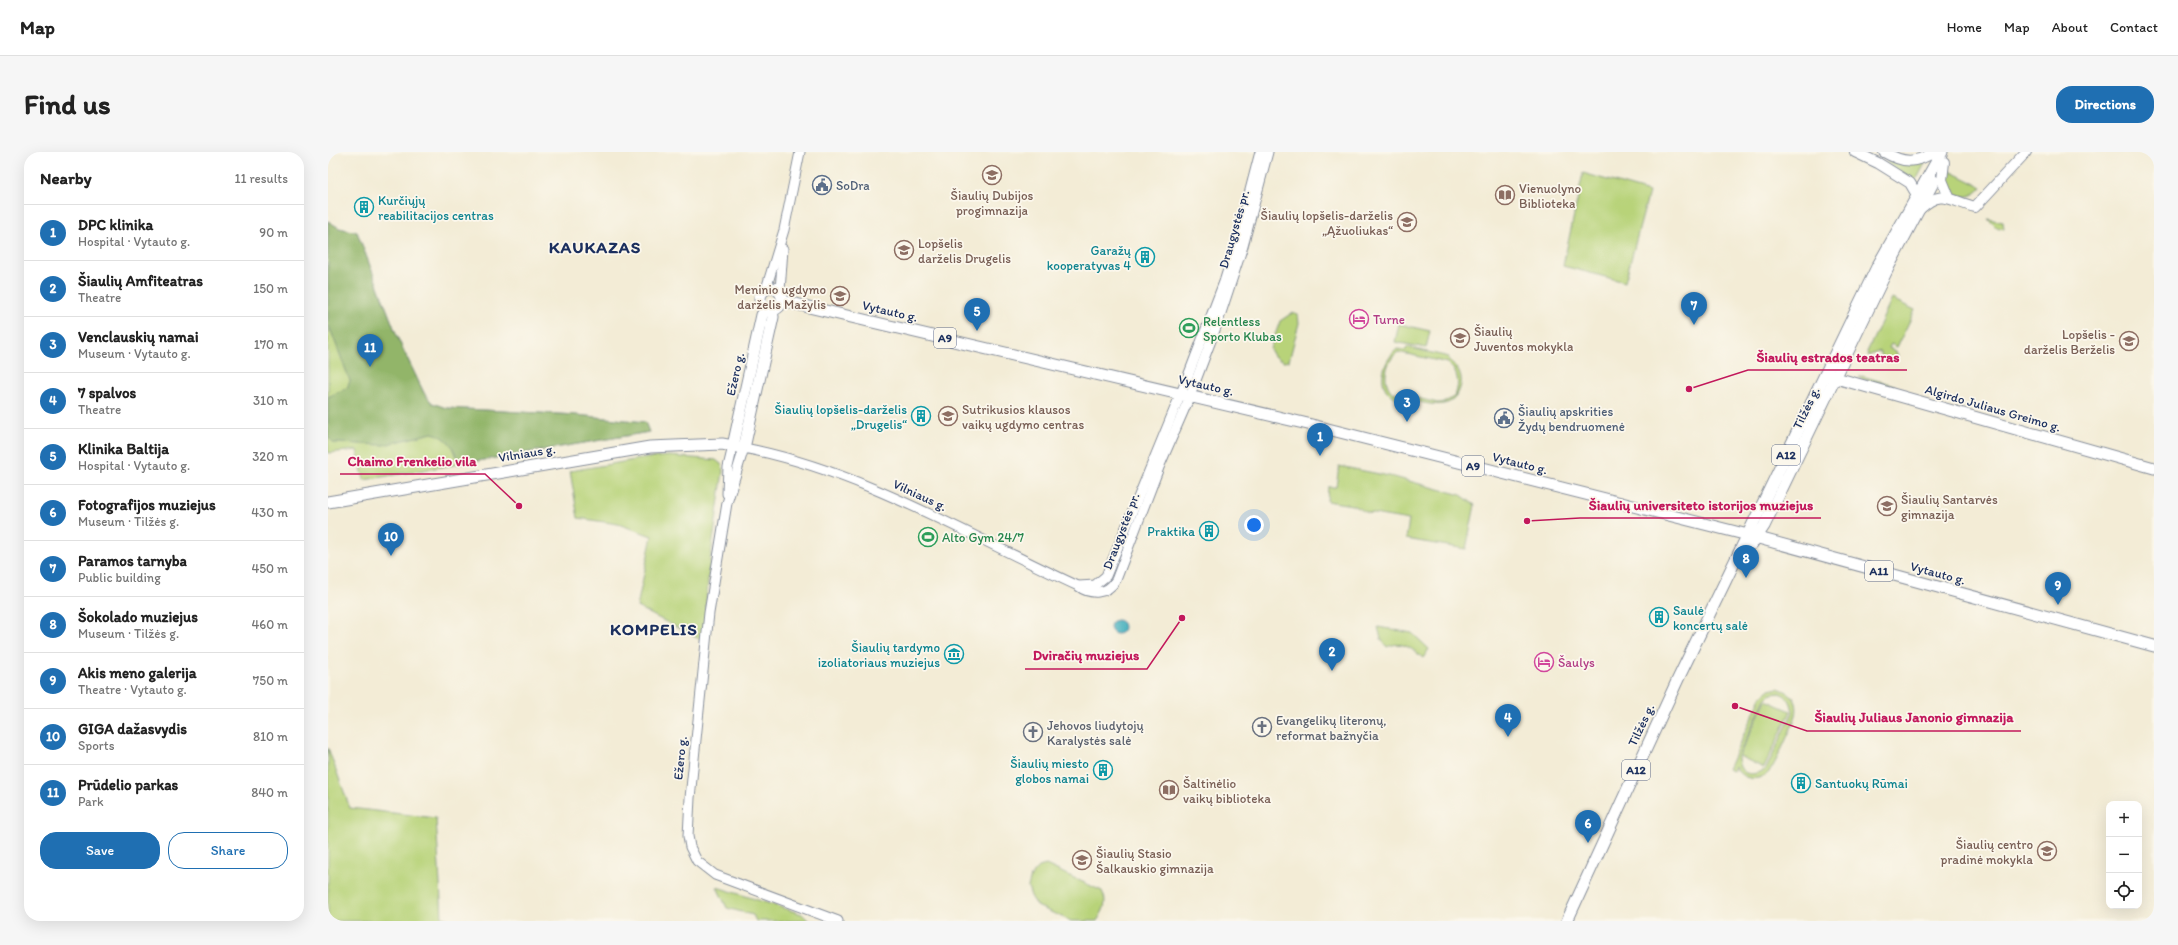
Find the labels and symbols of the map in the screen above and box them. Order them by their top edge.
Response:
school or university icon: Šiaulių Dubijos progimnazija [981,164,1003,186]
public building icon: SoDra [811,174,833,196]
place label: SoDra [836,178,870,193]
place label: Vienuolyno Biblioteka [1519,181,1582,211]
library icon: Vienuolyno Biblioteka [1494,184,1516,206]
place label: Šiaulių Dubijos progimnazija [951,188,1034,218]
street label: Draugystės pr. [1216,188,1252,270]
place label: Kurčiųjų reabilitacijos centras [378,193,494,223]
building icon: Kurčiųjų reabilitacijos centras [353,196,375,218]
place label: Šiaulių lopšelis-darželis „Ąžuoliukas“ [1261,208,1393,238]
school or university icon: Šiaulių lopšelis-darželis „Ąžuoliukas“ [1396,211,1418,233]
place label: Lopšelis darželis Drugelis [918,236,1011,266]
district label: KAUKAZAS [549,237,641,257]
school or university icon: Lopšelis darželis Drugelis [893,239,915,261]
place label: Garažų kooperatyvas 4 [1047,243,1131,273]
building icon: Garažų kooperatyvas 4 [1134,246,1156,268]
place label: Meninio ugdymo darželis Mažylis [735,282,826,312]
school or university icon: Meninio ugdymo darželis Mažylis [829,285,851,307]
pin: 7 [1681,292,1707,325]
street label: Vytauto g. [861,297,919,325]
pin: 5 [964,298,990,331]
hotel icon: Turne [1348,308,1370,330]
place label: Turne [1373,312,1405,327]
place label: Relentless Sporto Klubas [1203,314,1282,344]
sports icon: Relentless Sporto Klubas [1178,317,1200,339]
place label: Šiaulių Juventos mokykla [1474,324,1574,354]
school or university icon: Šiaulių Juventos mokykla [1449,327,1471,349]
place label: Lopšelis - darželis Berželis [2024,327,2115,357]
road number: A9 [934,328,956,348]
school or university icon: Lopšelis - darželis Berželis [2118,330,2140,352]
pin: 11 [357,334,383,367]
callout: Šiaulių estrados teatras [1748,344,1907,370]
text: Šiaulių estrados teatras [1756,349,1900,366]
street label: Ežero g. [723,351,747,397]
street label: Vytauto g. [1177,371,1235,399]
street label: Algirdo Juliaus Greimo g. [1923,381,2063,435]
street label: Tilžės g. [1789,384,1823,432]
pin: 3 [1394,389,1420,422]
place label: Šiaulių lopšelis-darželis „Drugelis“ [775,402,907,432]
place label: Sutrikusios klausos vaikų ugdymo centras [962,402,1084,432]
place label: Šiaulių apskrities Žydų bendruomenė [1518,404,1625,434]
building icon: Šiaulių lopšelis-darželis „Drugelis“ [910,405,932,427]
school or university icon: Sutrikusios klausos vaikų ugdymo centras [937,405,959,427]
public building icon: Šiaulių apskrities Žydų bendruomenė [1493,407,1515,429]
pin: 1 [1307,423,1333,456]
street label: Vilniaus g. [497,441,557,465]
road number: A12 [1772,445,1800,465]
callout: Chaimo Frenkelio vila [340,448,485,474]
street label: Vytauto g. [1491,449,1549,477]
text: Chaimo Frenkelio vila [347,453,477,470]
road number: A9 [1462,456,1484,476]
street label: Vilniaus g. [891,476,949,514]
street label: Draugystės pr. [1099,491,1143,571]
callout: Šiaulių universiteto istorijos muziejus [1580,492,1821,518]
place label: Šiaulių Santarvės gimnazija [1901,492,1998,522]
school or university icon: Šiaulių Santarvės gimnazija [1876,495,1898,517]
text: Šiaulių universiteto istorijos muziejus [1589,497,1813,514]
your location [1244,515,1264,535]
building icon: Praktika [1198,520,1220,542]
pin: 10 [378,523,404,556]
place label: Praktika [1147,524,1195,539]
sports icon: Alto Gym 24/7 [917,526,939,548]
place label: Alto Gym 24/7 [942,530,1025,545]
pin: 8 [1733,545,1759,578]
street label: Vytauto g. [1909,558,1967,588]
road number: A11 [1865,561,1893,581]
pin: 9 [2045,572,2071,605]
place label: Saulė koncertų salė [1673,603,1748,633]
building icon: Saulė koncertų salė [1648,606,1670,628]
district label: KOMPELIS [610,619,698,639]
pin: 2 [1319,638,1345,671]
place label: Šiaulių tardymo izoliatoriaus muziejus [818,640,940,670]
museum icon: Šiaulių tardymo izoliatoriaus muziejus [943,643,965,665]
callout: Dviračių muziejus [1025,643,1147,669]
text: Dviračių muziejus [1033,647,1139,664]
hotel icon: Šaulys [1533,651,1555,673]
place label: Šaulys [1558,655,1595,670]
street label: Tilžės g. [1625,701,1657,749]
pin: 4 [1495,704,1521,737]
callout: Šiaulių Juliaus Janonio gimnazija [1807,705,2021,731]
text: Šiaulių Juliaus Janonio gimnazija [1814,709,2014,726]
place label: Evangelikų literonų, reformat bažnyčia [1276,713,1386,743]
church icon: Evangelikų literonų, reformat bažnyčia [1251,716,1273,738]
place label: Jehovos liudytojų Karalystės salė [1047,718,1144,748]
church icon: Jehovos liudytojų Karalystės salė [1022,721,1044,743]
street label: Ežero g. [670,735,690,781]
place label: Šiaulių miesto globos namai [1010,756,1089,786]
building icon: Šiaulių miesto globos namai [1092,759,1114,781]
road number: A12 [1622,760,1650,780]
building icon: Santuokų Rūmai [1790,772,1812,794]
place label: Šaltinėlio vaikų biblioteka [1183,776,1271,806]
place label: Santuokų Rūmai [1815,776,1908,791]
library icon: Šaltinėlio vaikų biblioteka [1158,779,1180,801]
pin: 6 [1575,810,1601,843]
place label: Šiaulių centro pradinė mokykla [1941,837,2033,867]
school or university icon: Šiaulių centro pradinė mokykla [2036,840,2058,862]
place label: Šiaulių Stasio Šalkauskio gimnazija [1096,846,1214,876]
school or university icon: Šiaulių Stasio Šalkauskio gimnazija [1071,849,1093,871]

